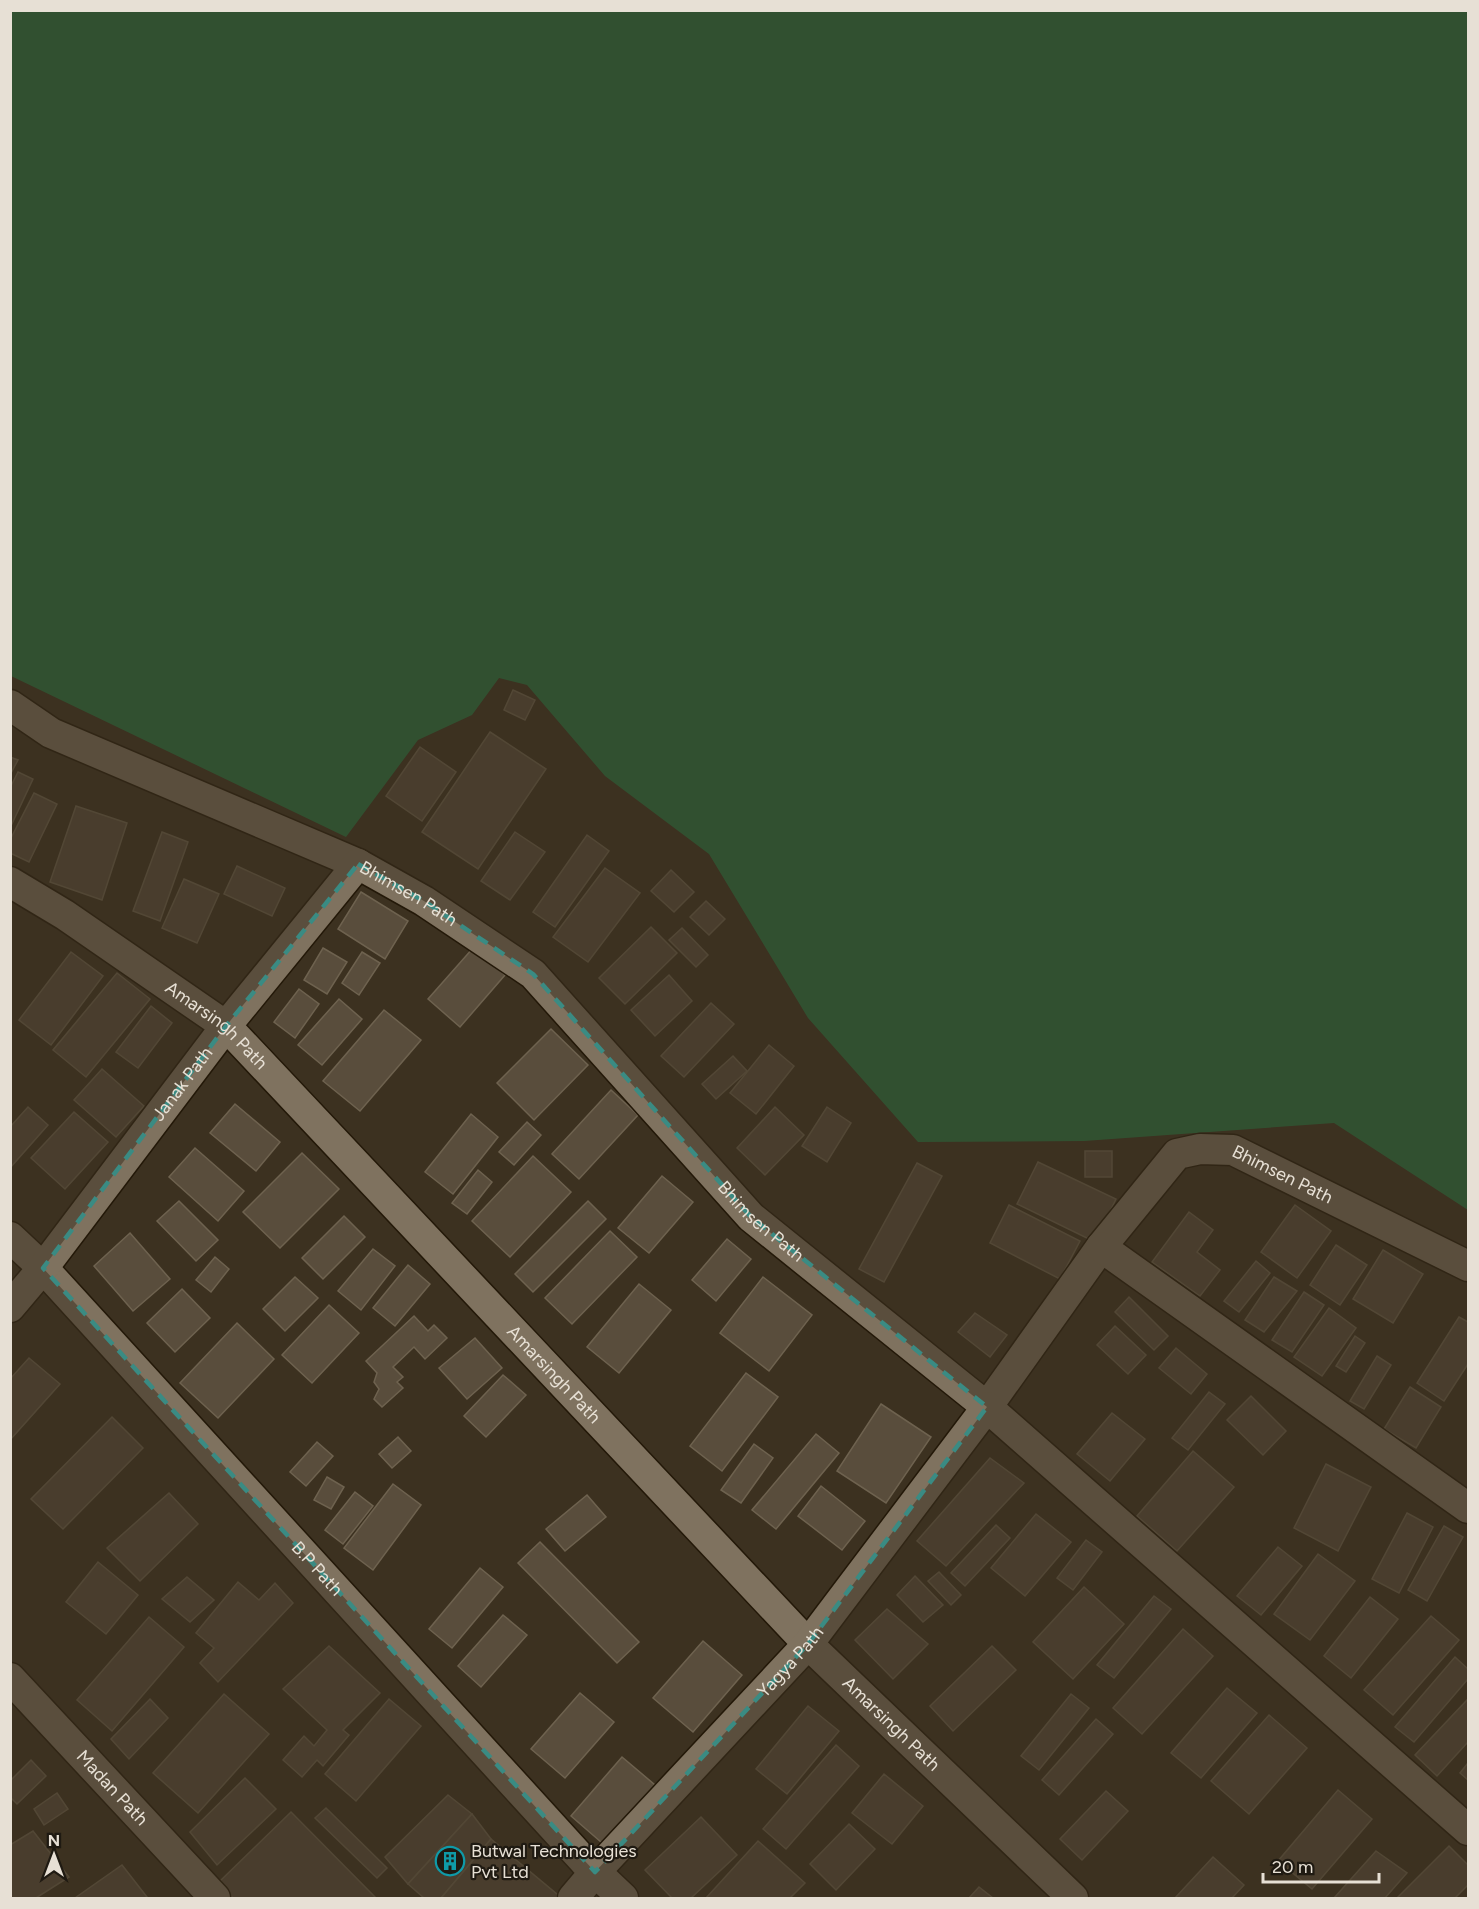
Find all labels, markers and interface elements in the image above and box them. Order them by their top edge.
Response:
street label: Bhimsen Path [356,856,461,931]
street label: Amarsingh Path [161,977,272,1074]
street label: Janak Path [147,1042,217,1125]
street label: Bhimsen Path [1228,1140,1336,1209]
street label: Bhimsen Path [713,1177,809,1266]
street label: Amarsingh Path [502,1321,605,1428]
street label: B.P Path [287,1537,347,1600]
street label: Yagya Path [753,1622,828,1702]
street label: Amarsingh Path [838,1672,945,1776]
street label: Madan Path [72,1746,153,1830]
north arrow [24,1825,84,1885]
text: N [48,1831,60,1850]
place label: Butwal Technologies Pvt Ltd [471,1840,637,1883]
building icon: Butwal Technologies Pvt Ltd [434,1845,466,1877]
scale bar [1263,1846,1378,1884]
text: 20 m [1272,1856,1313,1878]

